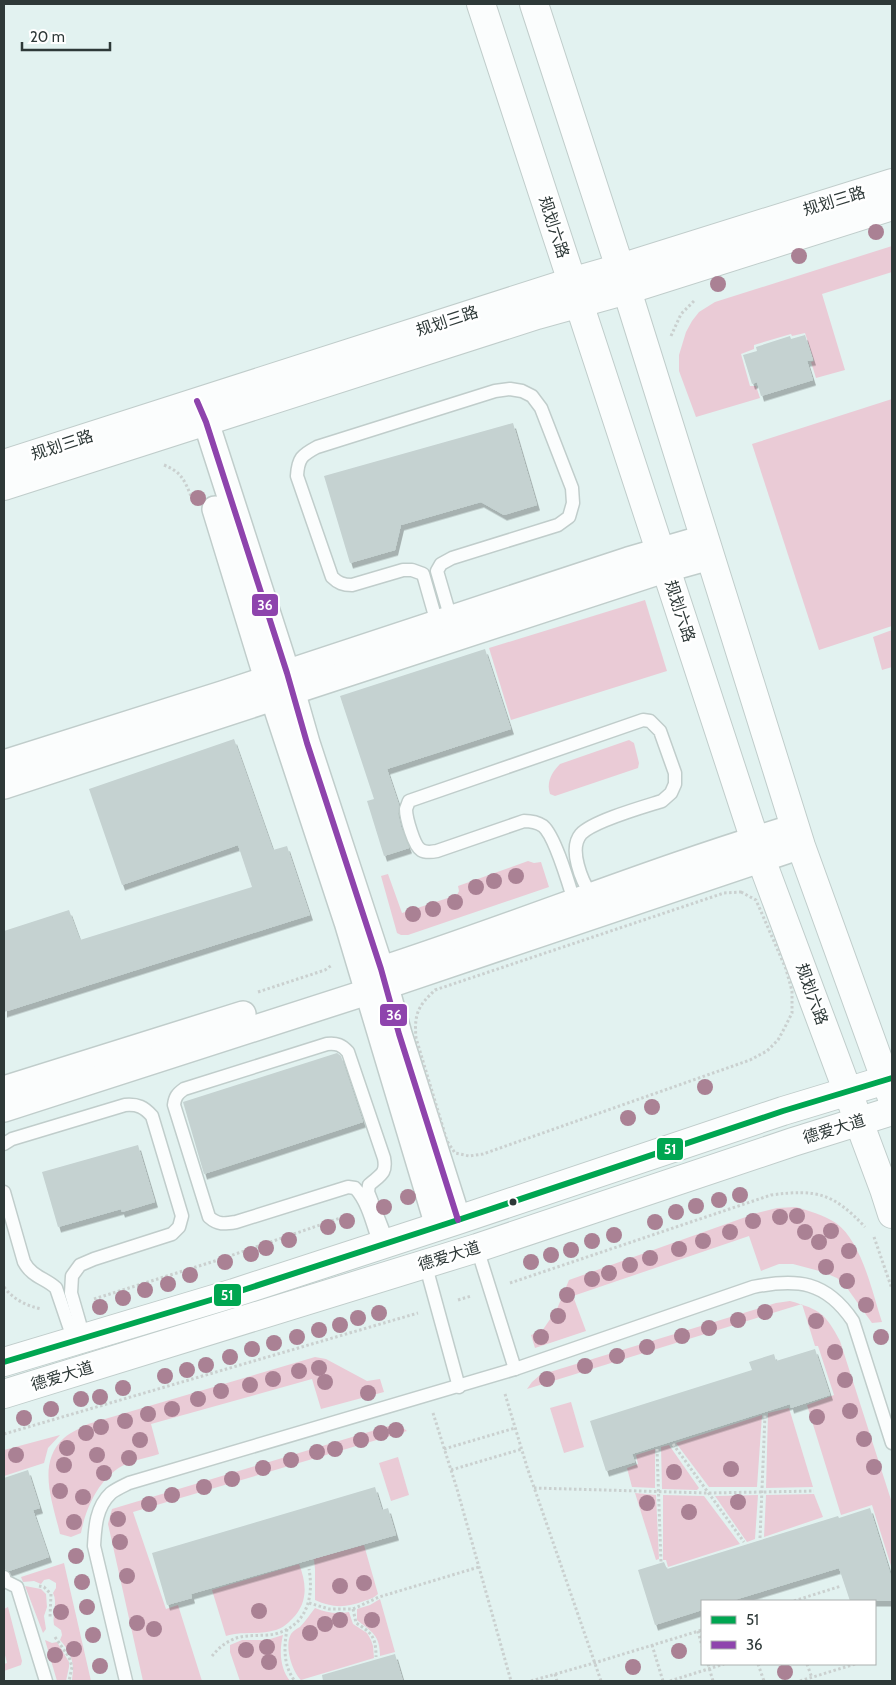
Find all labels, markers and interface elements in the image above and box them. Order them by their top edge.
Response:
scale bar [22,20,110,52]
text: 20 m [30,28,65,46]
street label: 规划三路 [801,183,867,219]
street label: 规划六路 [535,194,573,260]
street label: 规划三路 [414,302,480,340]
street label: 规划三路 [29,426,95,464]
street label: 规划六路 [661,578,699,644]
line badge: 36 [251,593,279,617]
text: 36 [257,596,273,614]
street label: 规划六路 [792,961,832,1027]
line badge: 36 [379,1003,408,1027]
text: 36 [386,1006,402,1024]
street label: 德爱大道 [801,1111,867,1147]
line badge: 51 [656,1137,684,1161]
text: 51 [664,1140,676,1158]
unlabelled marker [508,1197,518,1207]
street label: 德爱大道 [416,1238,482,1274]
line badge: 51 [213,1283,242,1307]
text: 51 [221,1286,233,1304]
street label: 德爱大道 [29,1358,95,1394]
legend [701,1600,876,1665]
text: 51 [746,1611,759,1629]
text: 36 [746,1636,763,1654]

